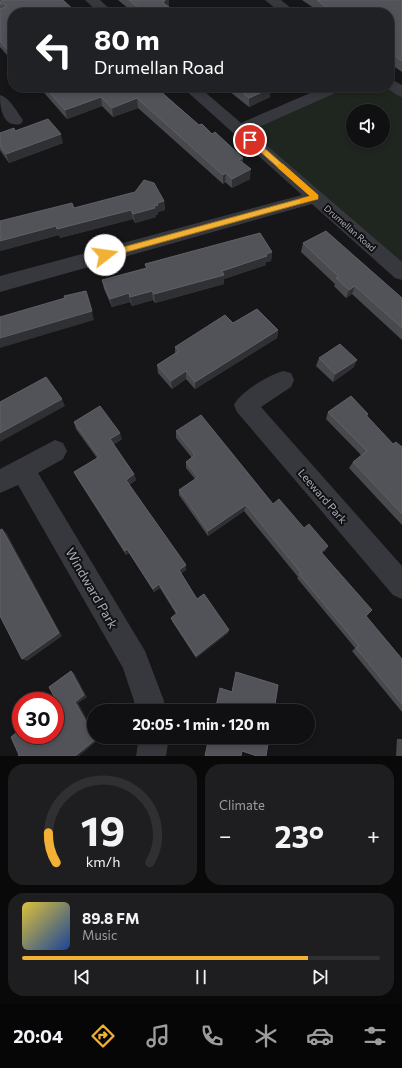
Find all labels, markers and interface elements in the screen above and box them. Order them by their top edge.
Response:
text: 80 m [94,22,160,56]
icon: left [28,24,80,76]
text: Drumellan Road [94,56,224,78]
map controls [346,104,390,148]
button: sound [346,104,390,148]
pin [233,123,267,157]
icon: arrive [239,129,261,151]
street label: Drumellan Road [322,203,378,253]
position arrow [84,234,126,276]
street label: Leeward Park [296,466,350,526]
street label: Windward Park [62,545,122,631]
speed limit sign: 30 [12,692,64,744]
text: 20:05 · 1 min · 120 m [132,715,270,733]
text: Climate [219,797,265,813]
text: 19 [80,803,125,854]
text: 23° [275,817,324,854]
text: − [219,822,232,849]
text: + [367,822,380,849]
text: km/h [85,851,120,869]
text: 89.8 FM [82,909,139,927]
text: Music [82,927,117,943]
icon: previous [71,966,93,988]
icon: pause [190,966,212,988]
icon: next [309,966,331,988]
icon: directions [89,1022,117,1050]
icon: music [144,1022,172,1050]
icon: phone [198,1022,226,1050]
icon: climate [252,1022,280,1050]
icon: car [306,1022,334,1050]
icon: filters [361,1022,389,1050]
text: 20:04 [13,1025,63,1047]

